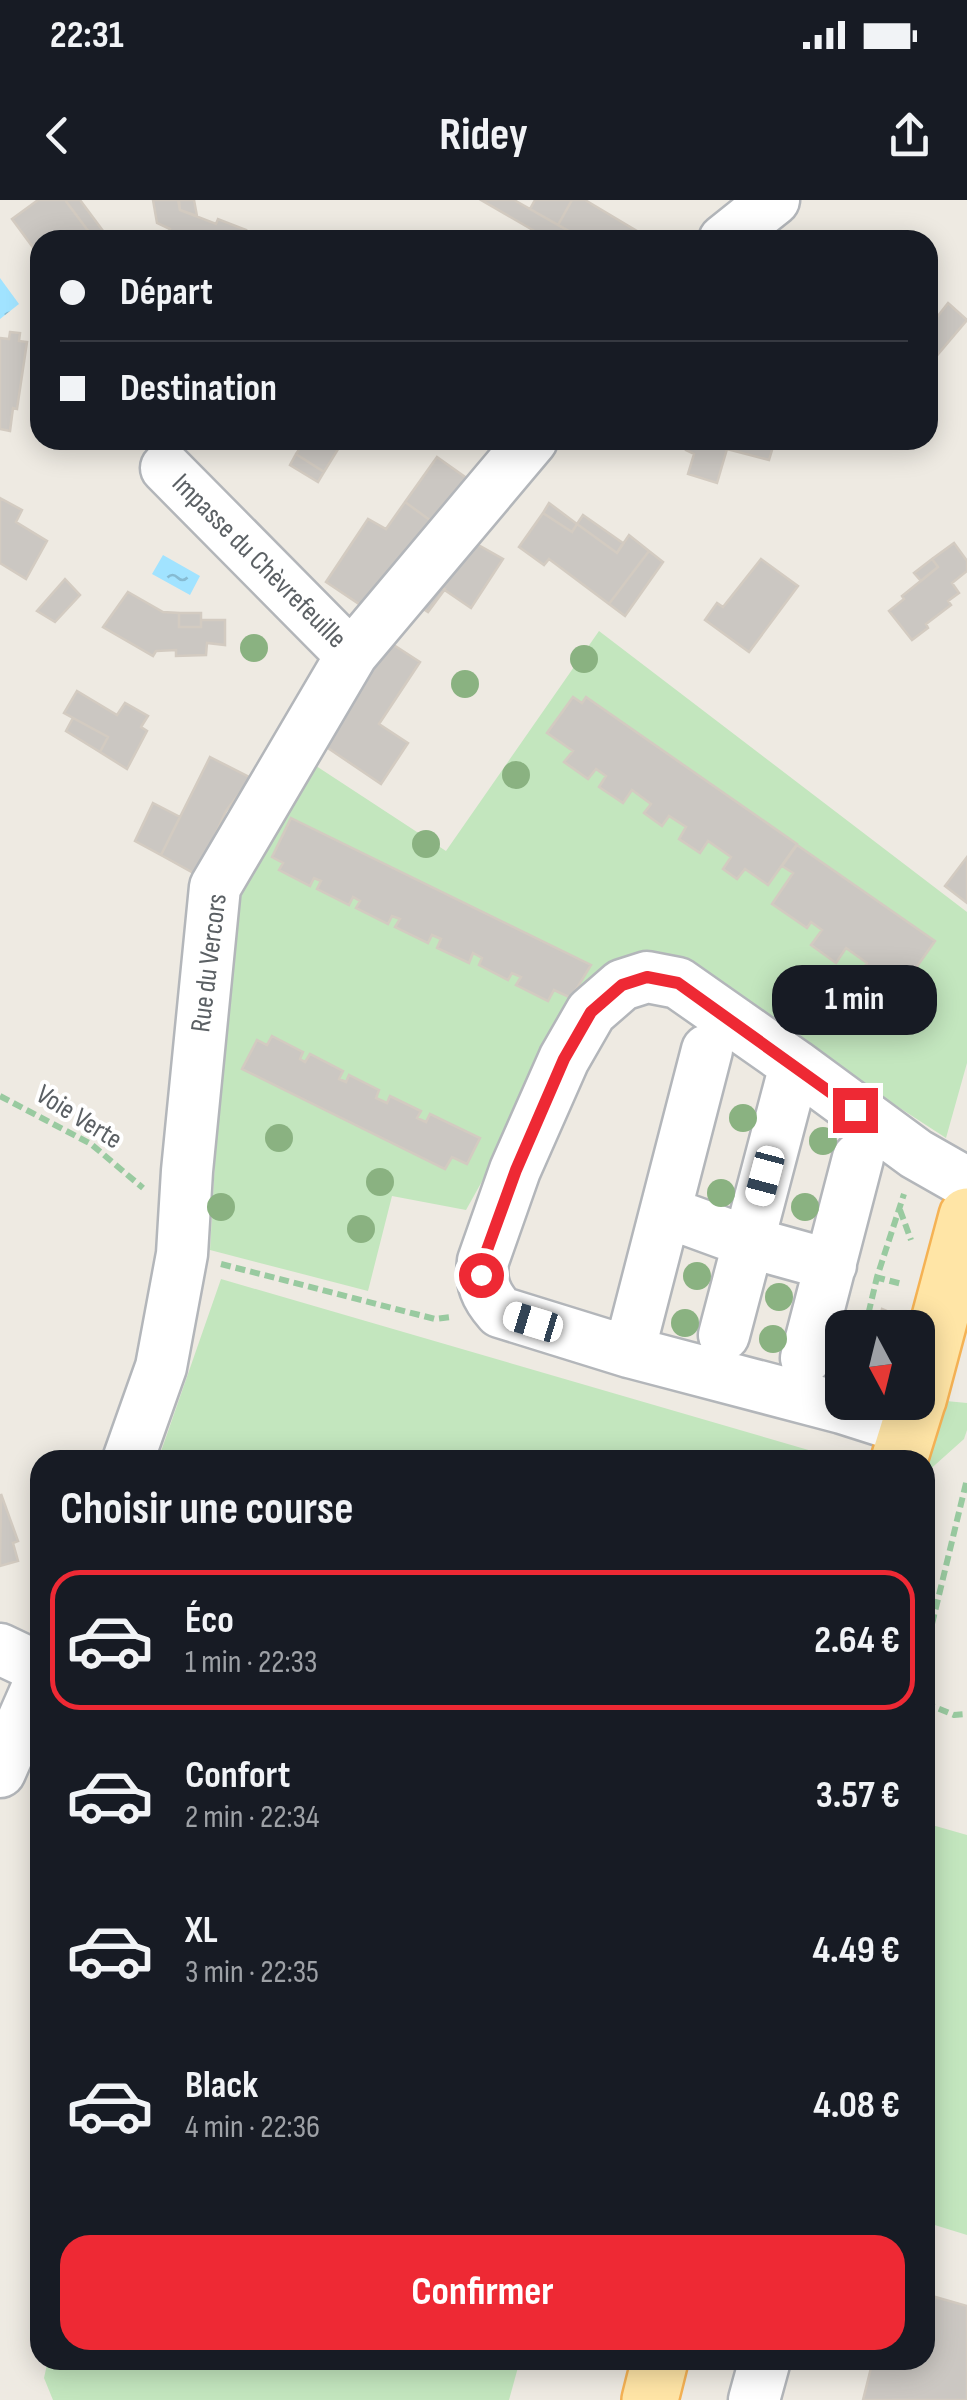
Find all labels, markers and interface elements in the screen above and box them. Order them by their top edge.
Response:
text: 22:31 [50,13,124,58]
icon: back [30,108,85,163]
text: Ridey [439,108,528,163]
icon: share [882,108,937,163]
text: Départ [120,270,213,315]
text: Destination [120,366,277,411]
street label: Impasse du Chèvrefeuille [165,467,353,655]
street label: Rue du Vercors [184,892,234,1034]
callout: 1 min [772,965,938,1035]
text: 1 min [825,980,884,1019]
street label: Voie Verte [30,1078,128,1156]
route end [833,1088,878,1133]
car [743,1143,787,1209]
route start [459,1253,504,1298]
car [500,1299,566,1345]
north arrow [825,1310,935,1420]
map controls [825,1310,935,1420]
text: Choisir une course [60,1482,353,1537]
icon: car [65,1595,155,1685]
text: Éco [185,1598,234,1643]
text: 2.64 € [814,1618,900,1663]
text: 1 min · 22:33 [185,1643,317,1682]
icon: car [65,1750,155,1840]
text: Confort [185,1753,290,1798]
text: 3.57 € [816,1773,900,1818]
text: 2 min · 22:34 [185,1798,319,1837]
icon: car [65,1905,155,1995]
text: XL [185,1908,218,1953]
text: 4.49 € [812,1928,900,1973]
text: 3 min · 22:35 [185,1953,319,1992]
icon: car [65,2060,155,2150]
text: Black [185,2063,258,2108]
text: 4.08 € [813,2083,900,2128]
text: 4 min · 22:36 [185,2108,320,2147]
button: Confirmer [60,2235,905,2350]

